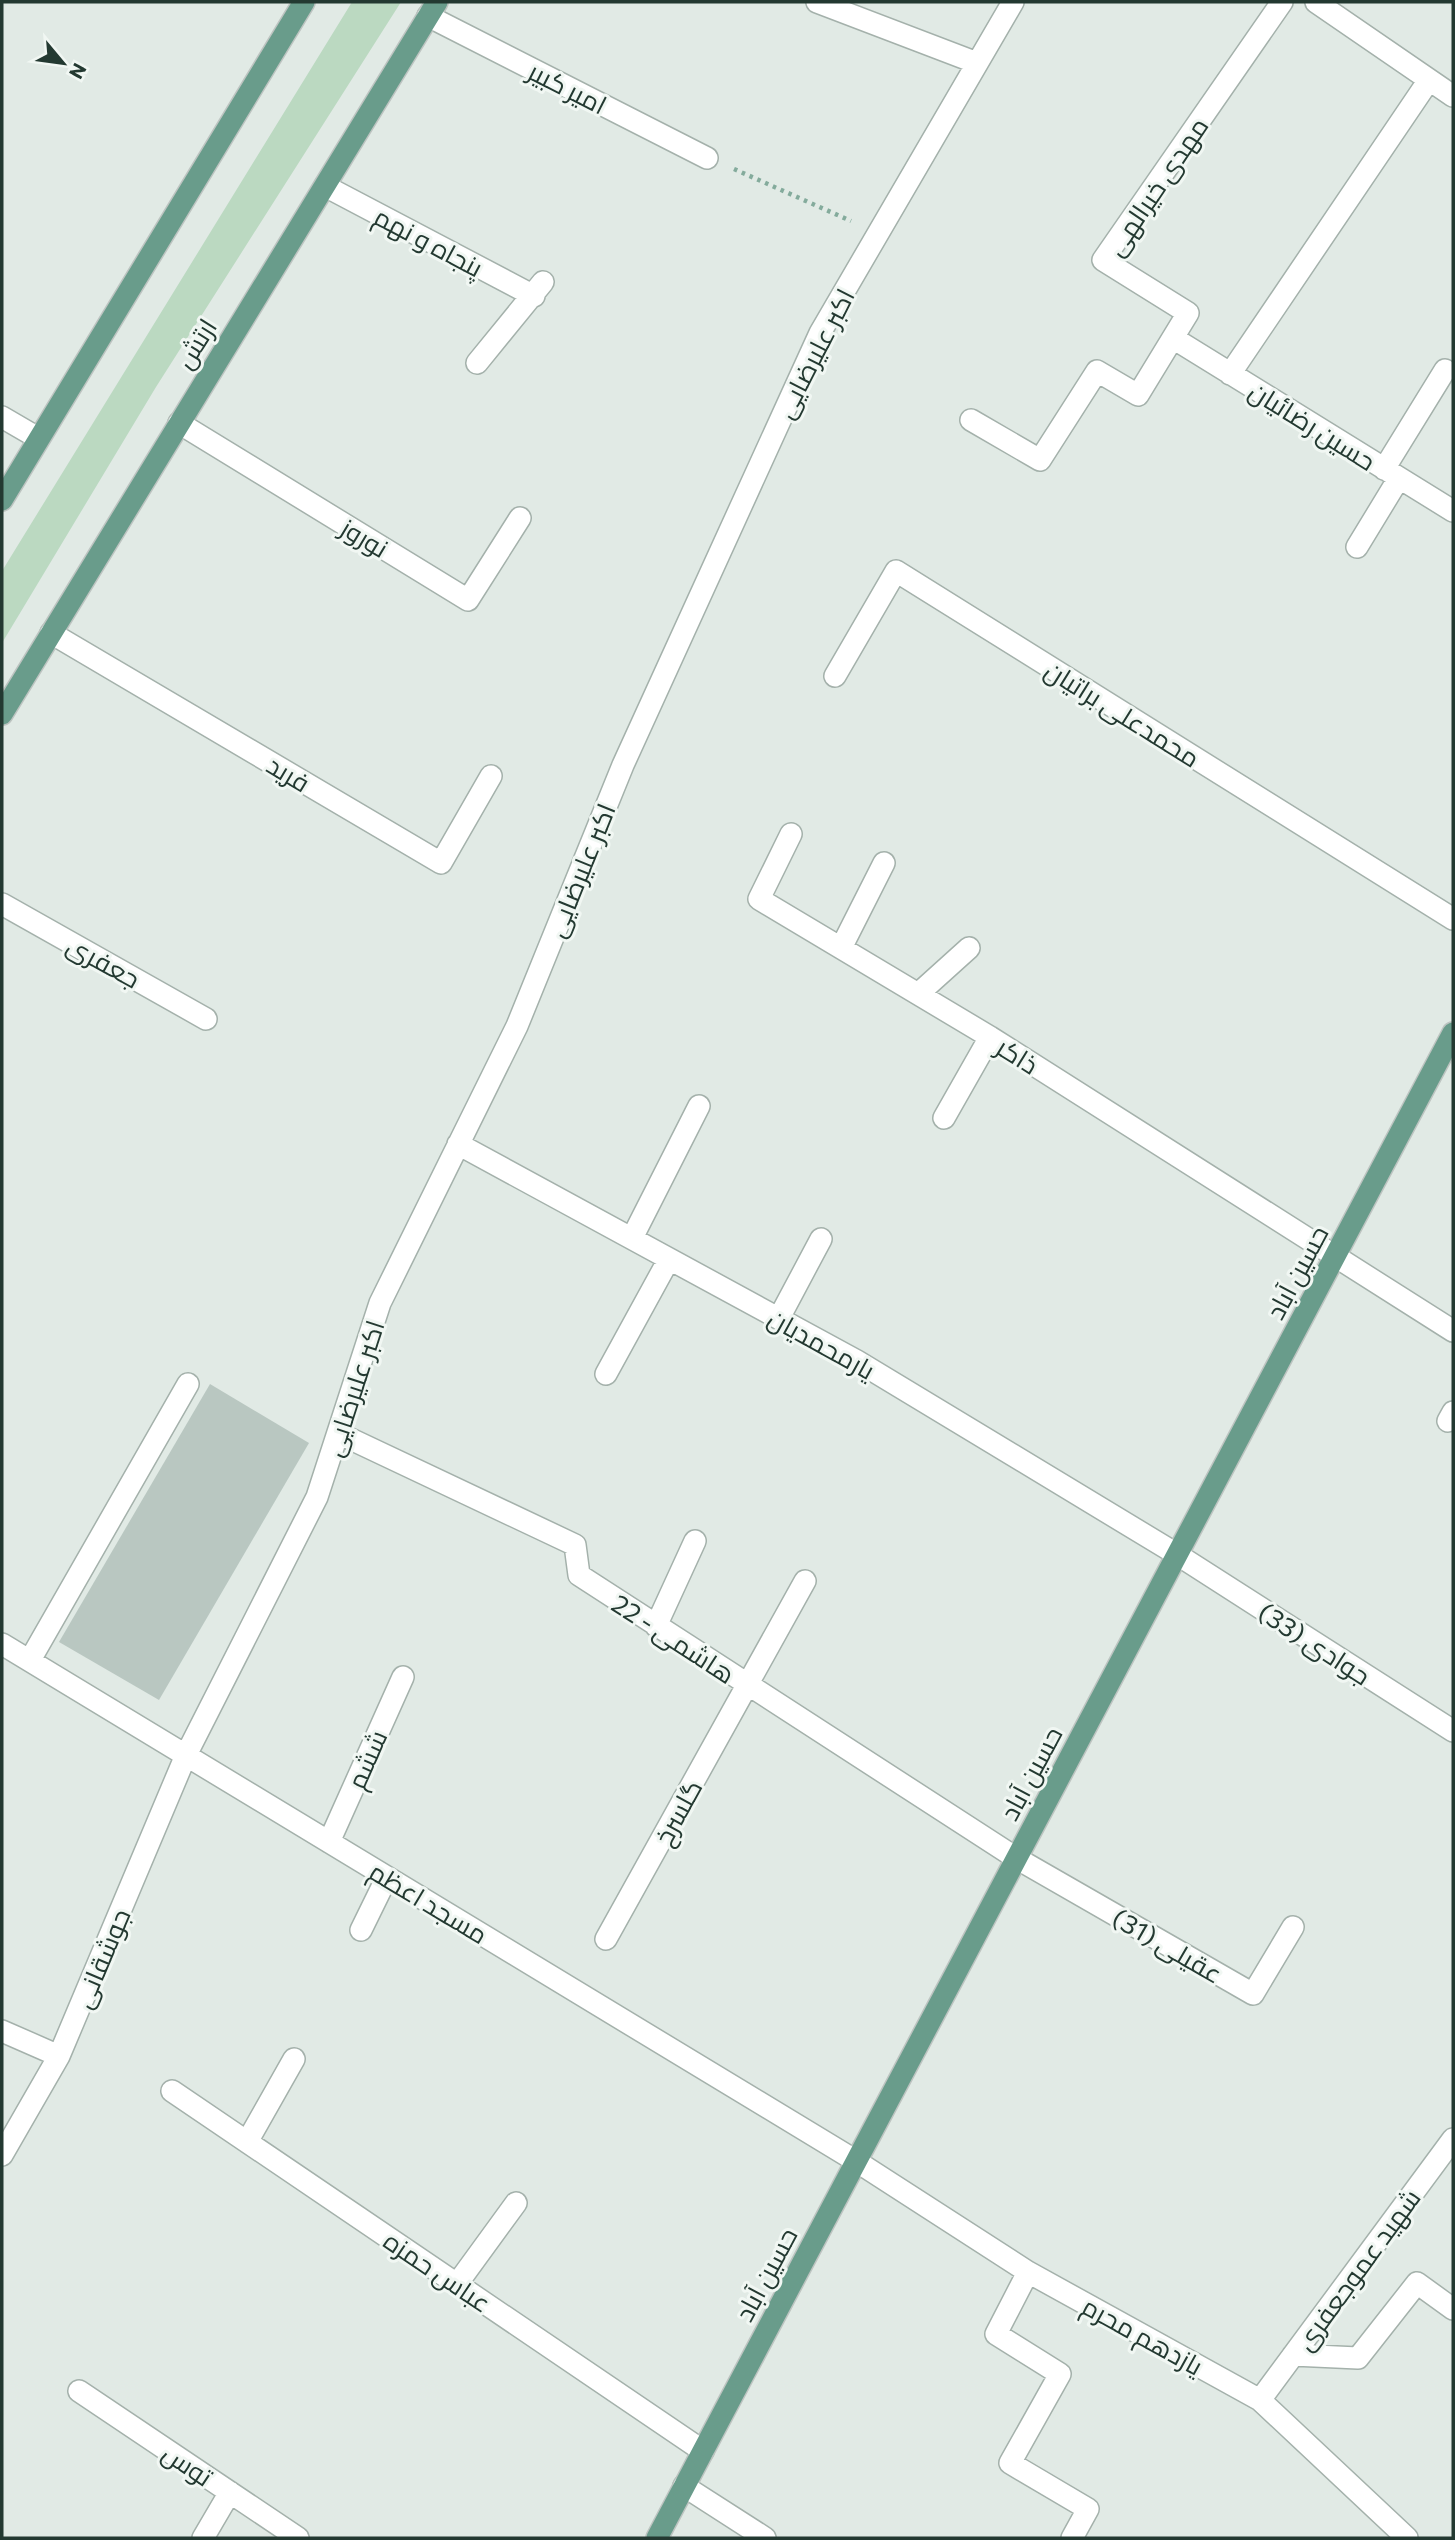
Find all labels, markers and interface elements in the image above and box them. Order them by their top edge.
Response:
north arrow [28,28,98,98]
street label: امیر کبیر [522,53,612,121]
text: N [65,60,92,83]
street label: مهدی خیرالهی [1098,111,1215,262]
street label: پنجاه و نهم [368,200,489,286]
street label: اکبر علیرضایی [768,283,862,424]
street label: ارتش [168,312,224,375]
street label: حسین رضائیان [1243,374,1382,478]
street label: نوروز [333,510,394,564]
street label: محمدعلی براتیان [1039,653,1206,775]
street label: فرید [261,748,316,799]
street label: اکبر علیرضایی [539,799,623,942]
street label: جعفری [62,928,146,995]
street label: ذاکر [989,1029,1045,1081]
street label: حسین آباد [1258,1220,1335,1325]
street label: یارمحمدیان [763,1301,881,1386]
street label: اکبر علیرضایی [316,1316,391,1461]
street label: هاشمی - 22 [606,1587,741,1691]
street label: جوادی (33) [1253,1595,1377,1691]
street label: حسین آباد [992,1721,1069,1826]
street label: ششم [339,1725,396,1795]
street label: گلسرخ [646,1774,710,1852]
street label: مسجد اعظم [362,1855,494,1953]
street label: عقیلی (31) [1107,1901,1228,1991]
street label: جوشقانی [66,1904,138,2013]
street label: شهید عموجعفری [1288,2182,1428,2357]
street label: حسین آباد [727,2222,804,2327]
street label: عباس حمزه [378,2224,497,2320]
street label: یازدهم محرم [1075,2289,1209,2384]
street label: توس [156,2436,219,2493]

